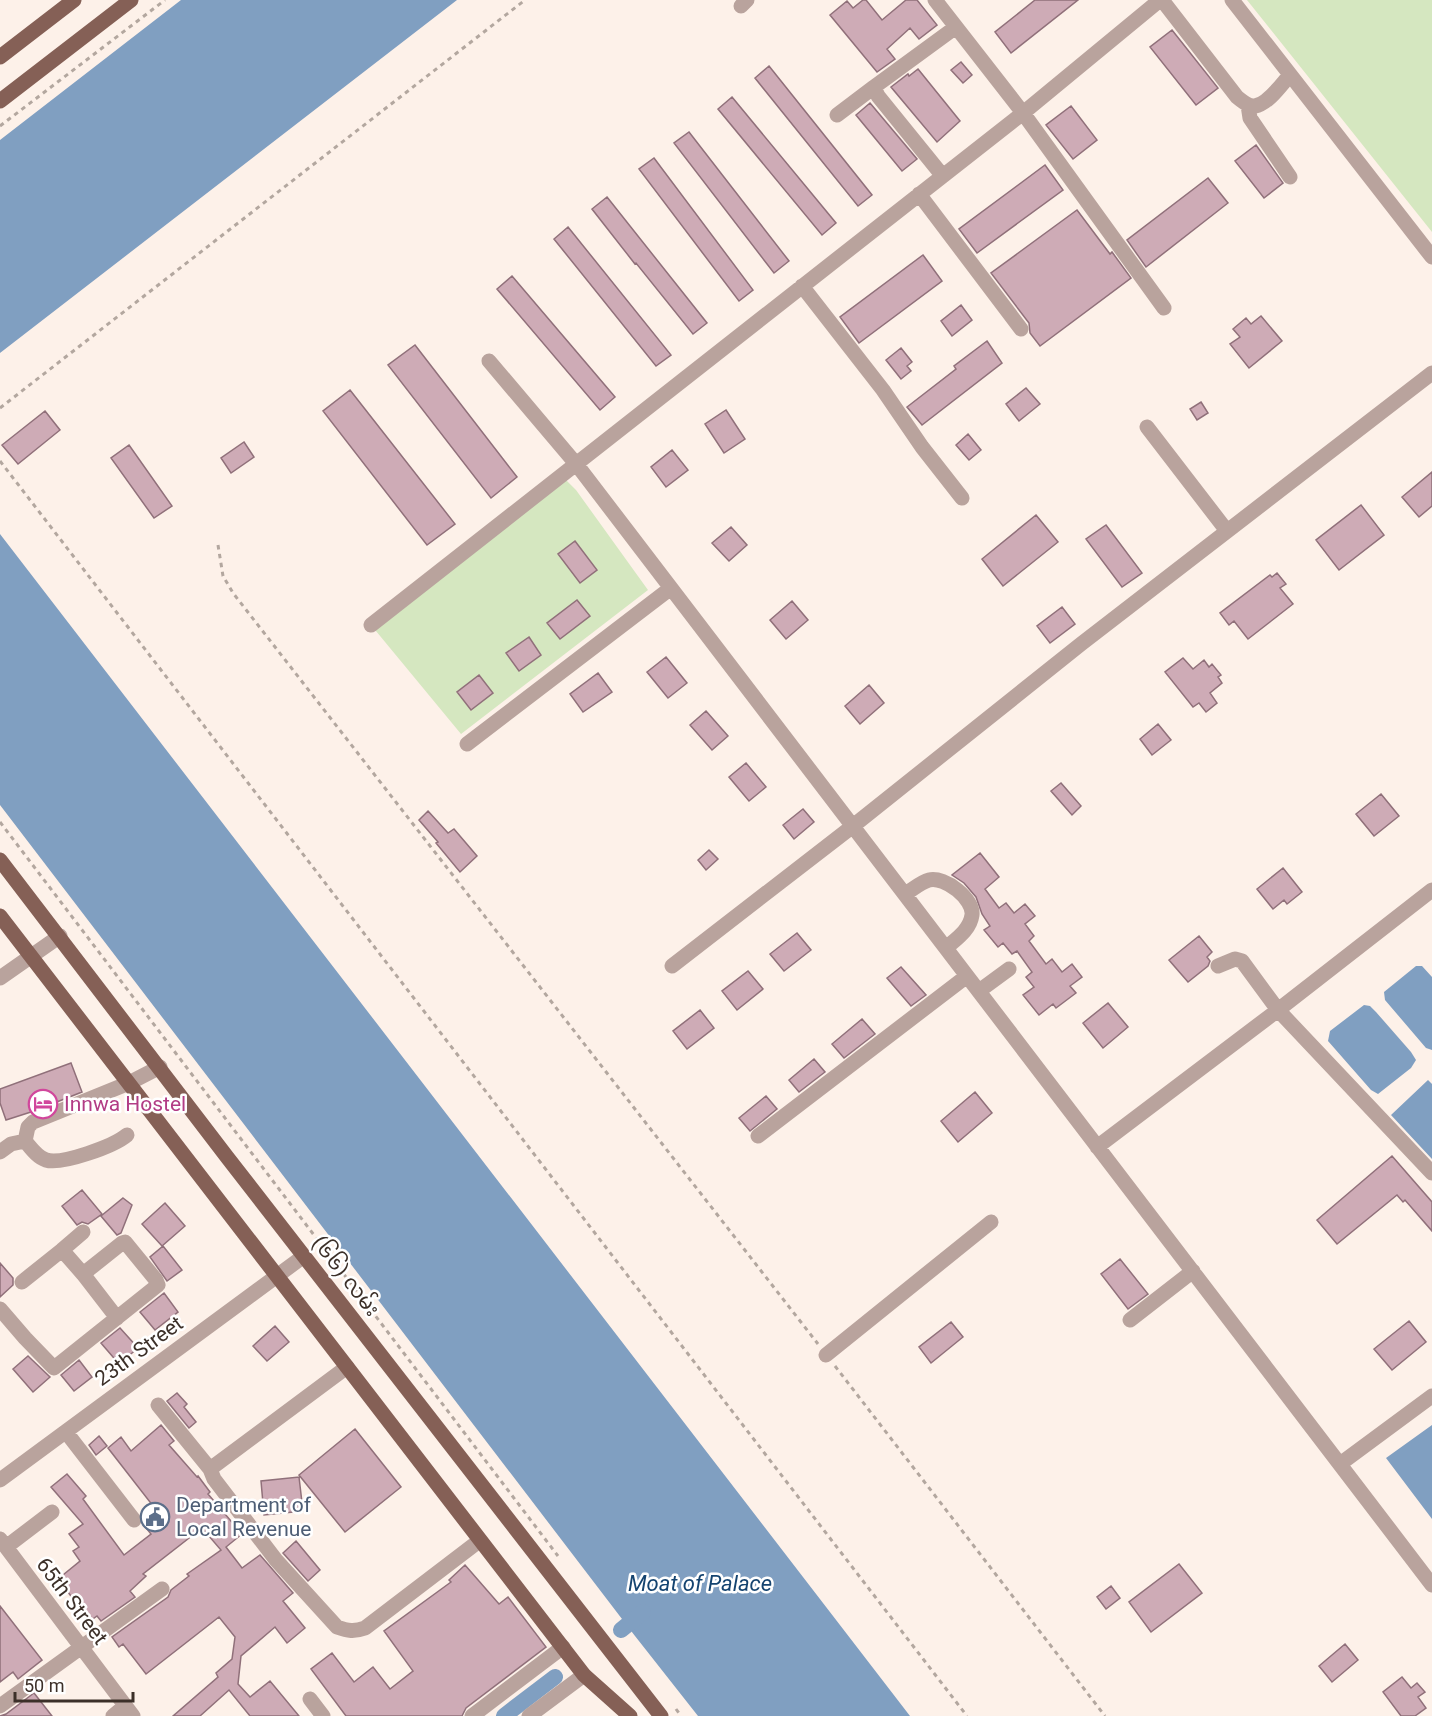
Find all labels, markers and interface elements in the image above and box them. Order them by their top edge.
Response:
hotel icon: Innwa Hostel [27,1088,59,1120]
place label: Innwa Hostel [64,1092,186,1116]
street label: (၆၆) လမ်း [307,1229,388,1321]
street label: 23th Street [90,1311,188,1391]
place label: Department of Local Revenue [176,1493,312,1541]
public building icon: Department of Local Revenue [139,1501,171,1533]
street label: 65th Street [32,1553,113,1649]
water label: Moat of Palace [628,1571,772,1596]
scale bar [15,1665,134,1703]
text: 50 m [24,1675,64,1696]

